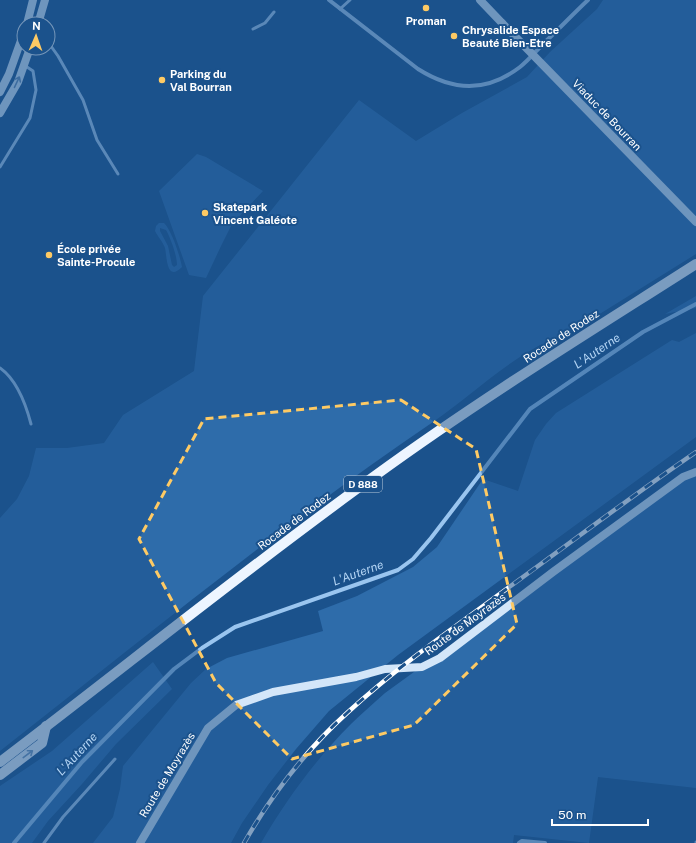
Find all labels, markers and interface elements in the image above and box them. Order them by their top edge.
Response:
marker: Proman [421,3,431,13]
place label: Proman [406,15,446,27]
north arrow [16,16,56,56]
text: N [32,20,41,32]
place label: Chrysalide Espace Beauté Bien-Etre [462,24,559,49]
marker: Chrysalide Espace Beauté Bien-Etre [449,31,459,41]
place label: Parking du Val Bourran [170,68,232,93]
marker: Parking du Val Bourran [157,75,167,85]
one-way arrow [14,76,21,88]
street label: Viaduc de Bourran [570,77,644,153]
place label: Skatepark Vincent Galéote [213,201,297,226]
marker: Skatepark Vincent Galéote [200,208,210,218]
place label: École privée Sainte-Procule [57,242,135,268]
marker: École privée Sainte-Procule [44,250,54,260]
street label: Rocade de Rodez [521,307,601,365]
water label: L'Auterne [571,330,623,372]
road number: D 888 [344,476,382,492]
street label: Rocade de Rodez [255,490,333,552]
water label: L'Auterne [331,557,386,589]
street label: Route de Moyrazès [422,590,508,657]
water label: L'Auterne [54,729,101,778]
street label: Route de Moyrazès [137,730,197,820]
one-way arrow [22,750,33,758]
scale bar [552,801,648,827]
text: 50 m [558,808,586,822]

